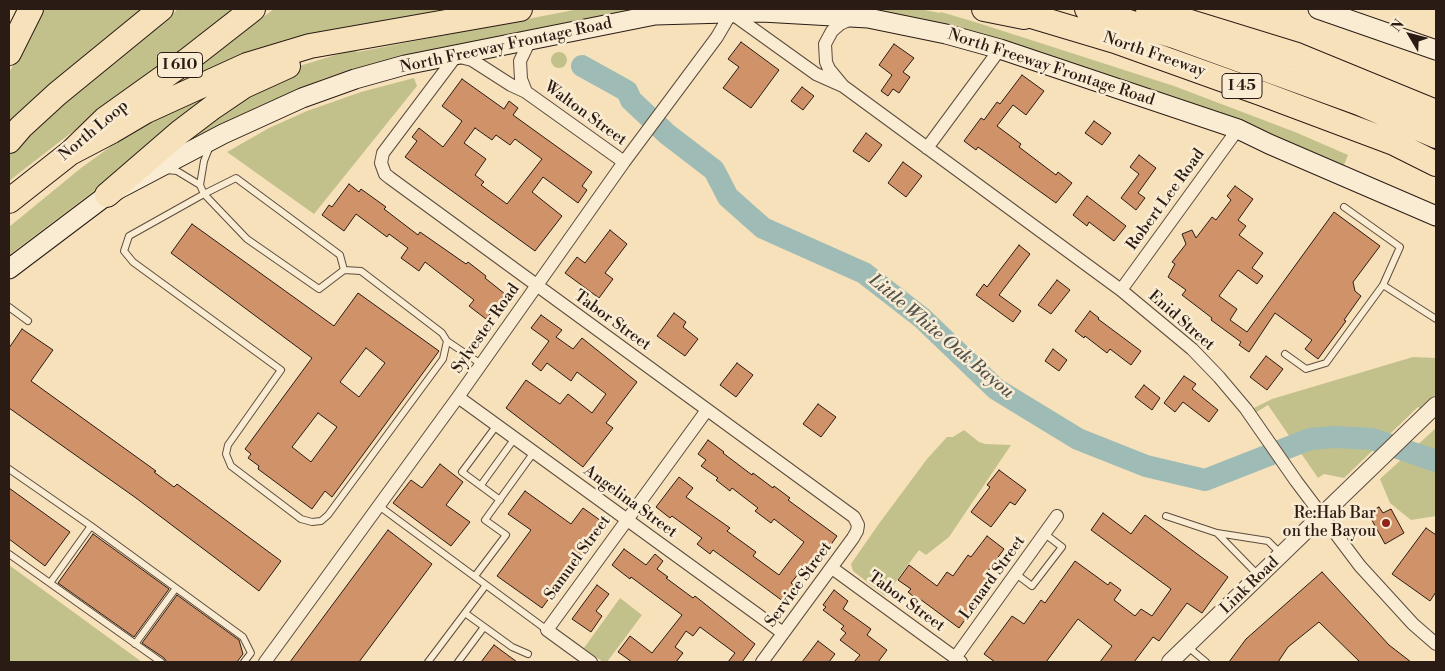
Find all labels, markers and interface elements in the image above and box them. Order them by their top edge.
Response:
north arrow [1385,10,1435,60]
street label: North Freeway Frontage Road [398,14,614,78]
text: N [1387,16,1409,36]
street label: North Freeway Frontage Road [945,25,1157,111]
street label: North Freeway [1100,29,1208,81]
road number: I 610 [158,52,202,78]
road number: I 45 [1222,74,1262,98]
street label: Walton Street [540,78,630,150]
street label: North Loop [55,96,133,166]
street label: Robert Lee Road [1123,146,1209,254]
water label: Little White Oak Bayou [864,270,1018,404]
street label: Sylvester Road [448,280,524,378]
street label: Tabor Street [570,287,654,355]
street label: Enid Street [1144,287,1218,355]
street label: Angelina Street [579,462,681,542]
place label: Re:Hab Bar on the Bayou [1283,504,1376,542]
street label: Samuel Street [541,512,615,604]
marker: Re:Hab Bar on the Bayou [1380,517,1392,529]
street label: Lenard Street [956,532,1030,624]
street label: Service Street [762,539,836,631]
street label: Link Road [1217,553,1283,619]
street label: Tabor Street [864,568,948,636]

